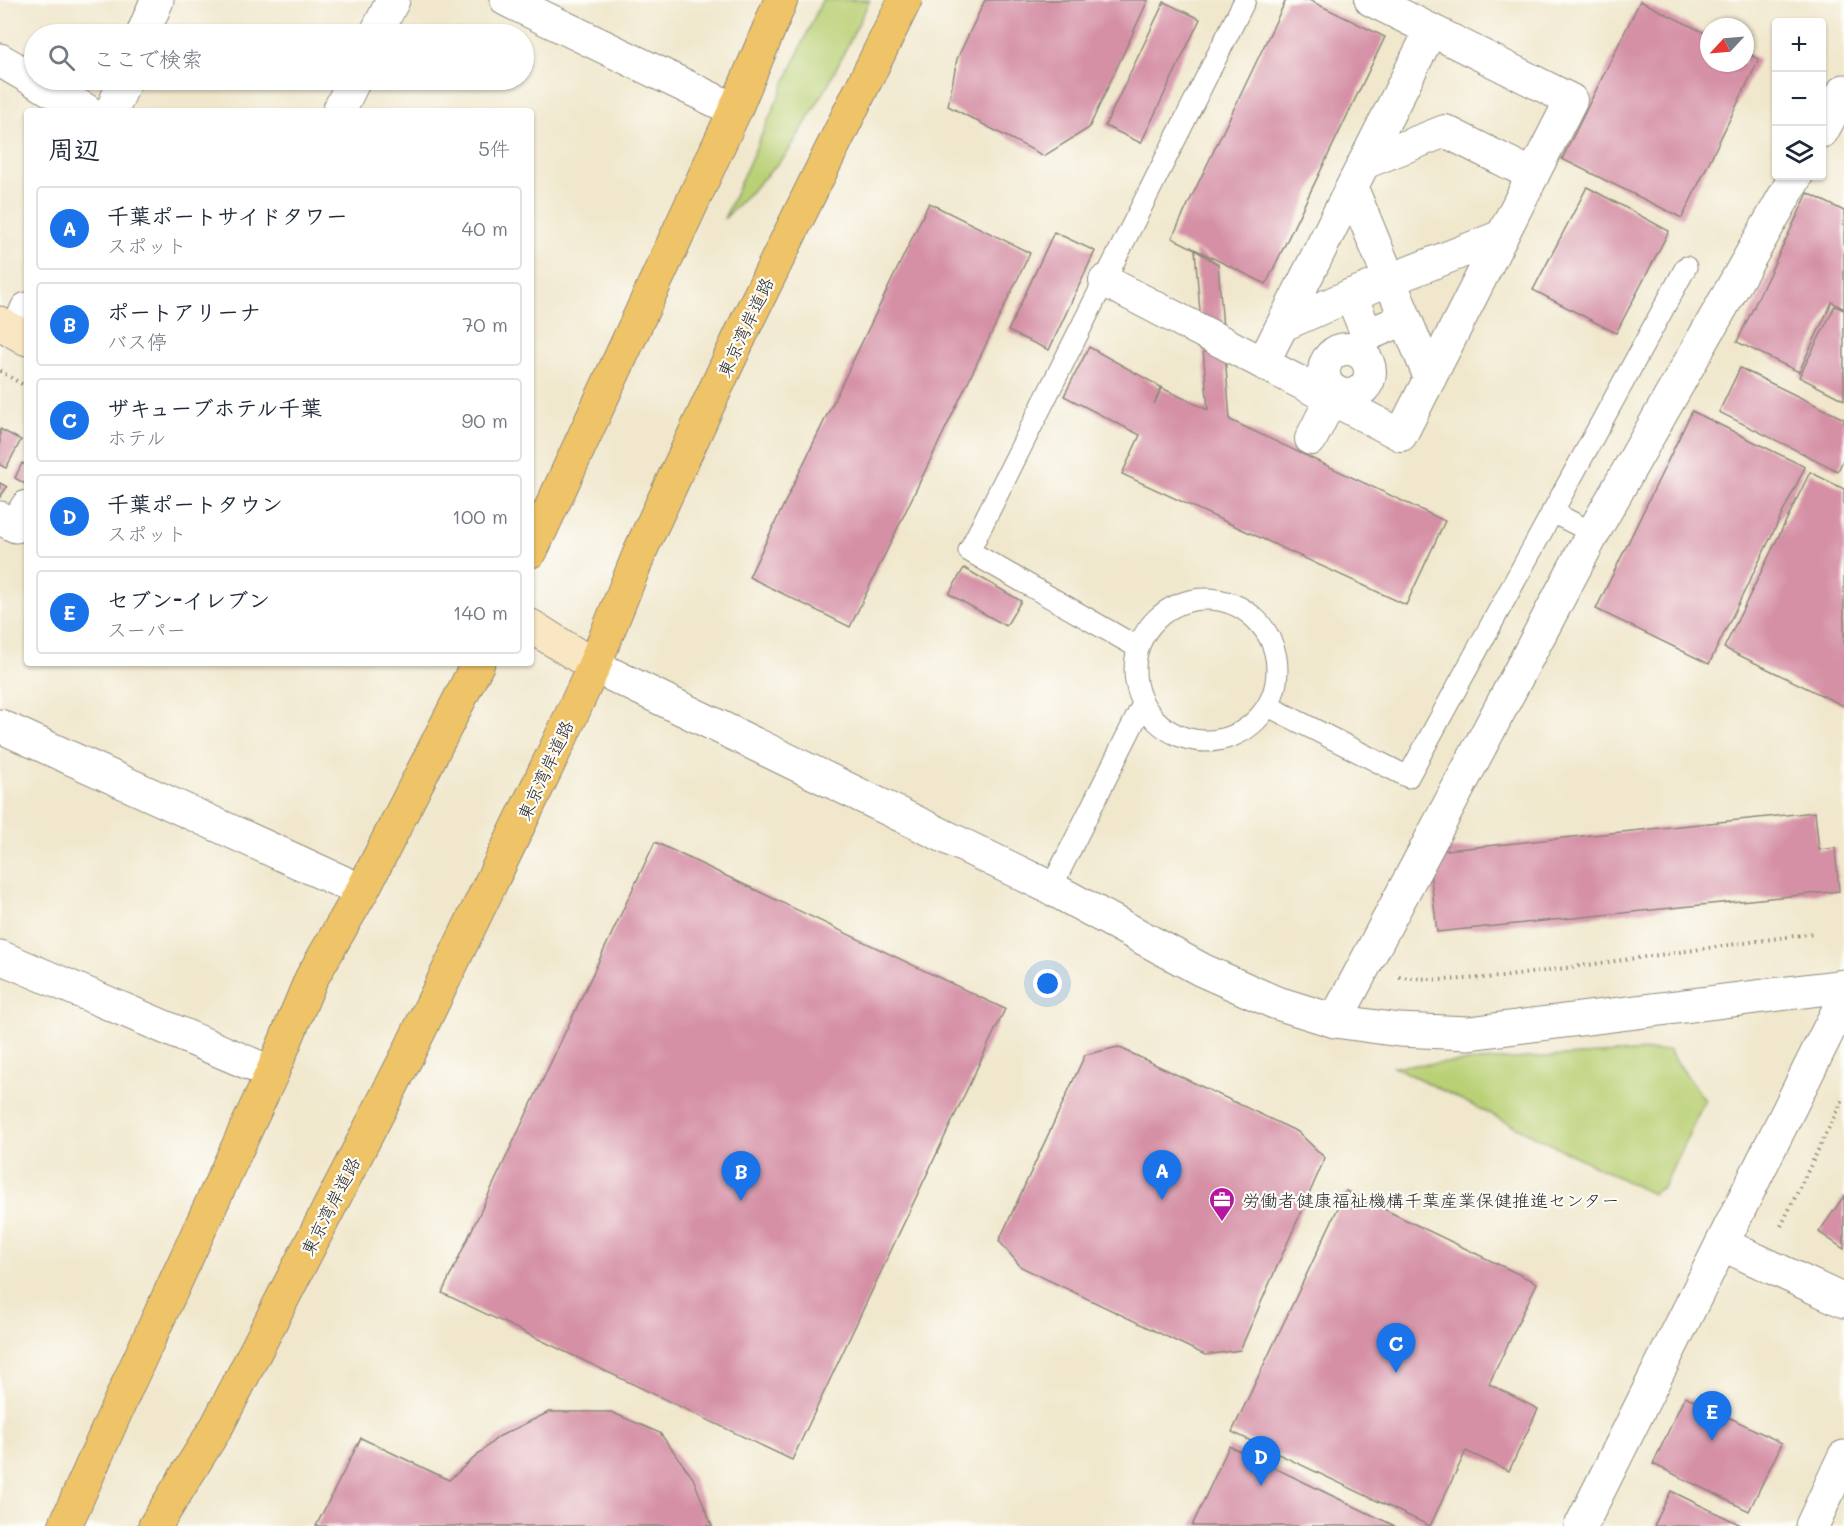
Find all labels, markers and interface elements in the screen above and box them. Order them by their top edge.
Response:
north arrow [1700,18,1754,72]
map controls [1772,18,1826,180]
button: + [1772,18,1826,72]
search box [24,24,534,90]
icon: search [45,41,78,74]
text: ここで検索 [93,44,203,73]
button: − [1772,72,1826,126]
button: layers [1772,126,1826,180]
text: 周辺 [48,132,100,166]
text: 5件 [478,135,510,161]
text: 千葉ポートサイドタワー [107,201,348,230]
text: A [63,215,76,241]
text: 40 m [462,215,508,241]
text: スポット [107,232,187,258]
street label: 東京湾岸道路 [711,273,779,381]
text: ポートアリーナ [107,297,261,326]
text: B [63,311,76,337]
text: 70 m [462,311,508,337]
text: バス停 [107,328,167,354]
text: ザキューブホテル千葉 [107,393,322,422]
text: C [62,407,77,433]
text: 90 m [462,407,508,433]
text: ホテル [107,424,166,450]
text: 千葉ポートタウン [107,489,283,518]
text: D [62,503,77,529]
text: 100 m [452,503,508,529]
text: スポット [107,520,187,546]
text: セブン-イレブン [107,585,270,614]
text: E [63,599,76,625]
text: 140 m [453,599,508,625]
text: スーパー [107,616,186,642]
street label: 東京湾岸道路 [511,716,579,824]
your location [1033,969,1062,998]
pin: A [1142,1150,1182,1200]
street label: 東京湾岸道路 [295,1152,365,1260]
pin: B [722,1152,760,1201]
office icon: 労働者健康福祉機構千葉産業保健推進センター [1207,1185,1237,1223]
place label: 労働者健康福祉機構千葉産業保健推進センター [1242,1188,1619,1212]
pin: C [1376,1324,1416,1373]
pin: E [1692,1392,1732,1441]
pin: D [1242,1436,1280,1486]

